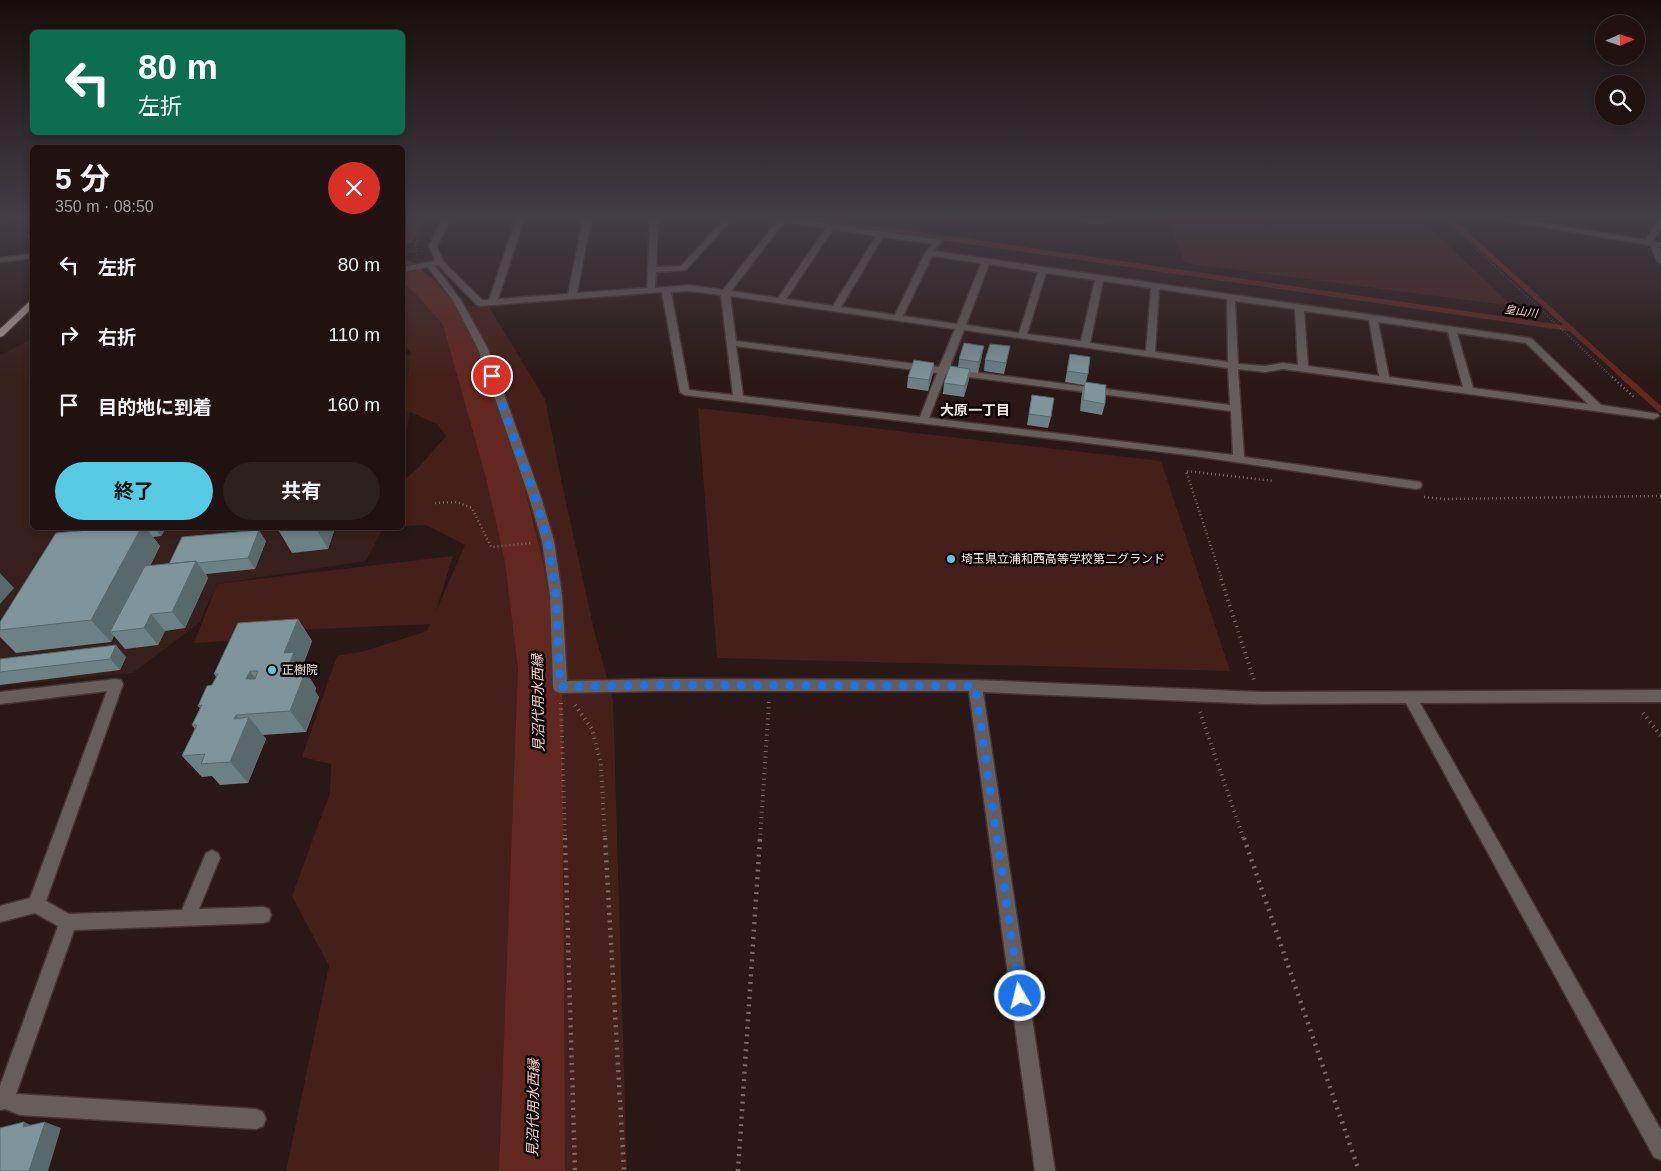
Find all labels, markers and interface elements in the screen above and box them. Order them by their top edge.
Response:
north arrow [1595,15,1645,65]
map controls [1595,15,1645,125]
text: 80 m [138,47,218,86]
icon: left [55,50,120,115]
button: search [1595,75,1645,125]
text: 左折 [138,94,182,119]
text: 5 分 [55,162,110,195]
button: close [328,162,380,214]
text: 350 m · 08:50 [55,198,154,215]
icon: left [55,251,83,279]
text: 80 m [338,254,380,275]
text: 左折 [98,257,136,278]
water label: 皇山川 [1504,303,1539,319]
icon: right [55,321,83,349]
text: 110 m [329,324,380,345]
text: 右折 [98,327,136,348]
pin [471,355,513,397]
icon: arrive [478,362,506,390]
icon: arrive [55,391,83,419]
text: 160 m [327,394,380,415]
text: 目的地に到着 [98,397,212,418]
district label: 大原一丁目 [940,402,1010,418]
button: 終了 [55,462,213,520]
button: 共有 [223,462,380,520]
place label: 埼玉県立浦和西高等学校第二グランド [961,552,1165,566]
marker: 埼玉県立浦和西高等学校第二グランド [945,553,957,565]
water label: 見沼代用水西縁 [529,652,547,752]
place label: 正樹院 [282,663,318,677]
marker: 正樹院 [266,664,278,676]
position arrow [993,969,1045,1021]
water label: 見沼代用水西縁 [524,1057,542,1157]

